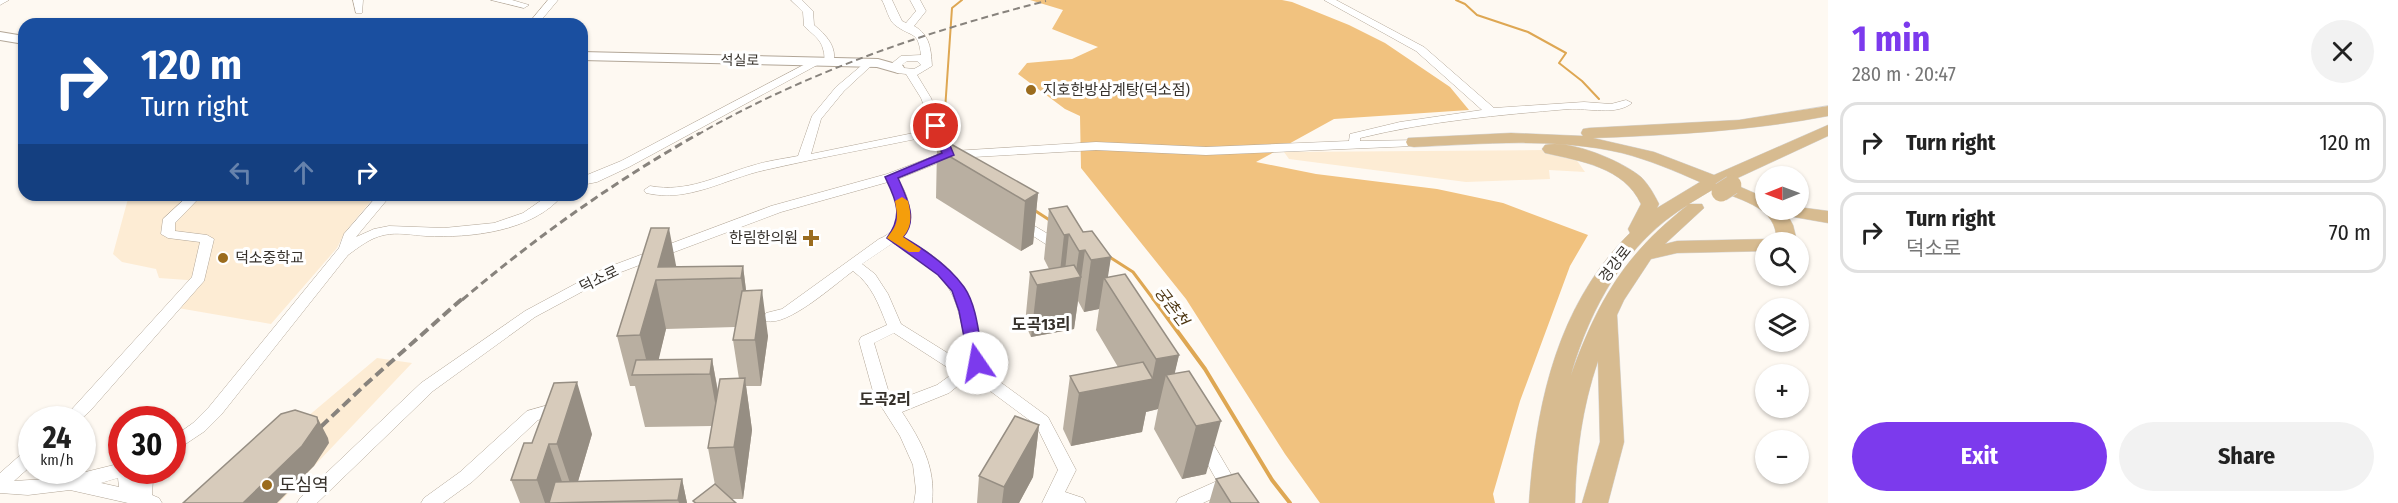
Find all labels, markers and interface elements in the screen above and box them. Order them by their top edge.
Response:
text: 1 min [1852,17,1930,61]
button: close [2311,20,2374,83]
text: 120 m [141,40,242,90]
icon: right [42,42,120,120]
street label: 석실로 [721,52,760,69]
text: 280 m · 20:47 [1852,62,1956,86]
place label: 지호한방삼계탕(덕소점) [1043,81,1190,99]
marker: 지호한방삼계탕(덕소점) [1024,83,1038,97]
text: Turn right [141,91,249,123]
pin [910,100,961,151]
icon: arrive [919,109,952,142]
icon: right [1855,126,1888,159]
text: Turn right [1906,129,1995,156]
text: 120 m [2319,129,2371,156]
icon: left [224,156,257,189]
icon: ahead [287,156,320,189]
icon: right [350,156,383,189]
north arrow [1755,166,1809,220]
map controls [1755,166,1809,484]
text: Turn right [1906,205,1995,232]
icon: right [1855,216,1888,249]
text: 70 m [2329,219,2371,246]
place label: 한림한의원 [729,229,798,247]
marker: 한림한의원 [802,229,820,247]
button: search [1755,232,1809,286]
text: 덕소로 [1906,236,1961,260]
street label: 경강로 [1595,242,1635,286]
place label: 덕소중학교 [235,249,304,267]
marker: 덕소중학교 [216,251,230,265]
street label: 덕소로 [576,262,622,296]
water label: 궁촌천 [1151,283,1194,331]
button: layers [1755,298,1809,352]
district label: 도곡13리 [1012,315,1070,334]
position arrow [945,331,1009,395]
button: + [1755,364,1809,418]
district label: 도곡2리 [859,390,911,409]
speed limit sign: 30 [108,406,186,484]
text: 24 [43,420,71,456]
button: Exit [1852,422,2107,491]
button: Share [2119,422,2374,491]
button: − [1755,430,1809,484]
text: km/h [40,451,74,469]
place label: 도심역 [279,474,329,496]
marker: 도심역 [260,478,274,492]

